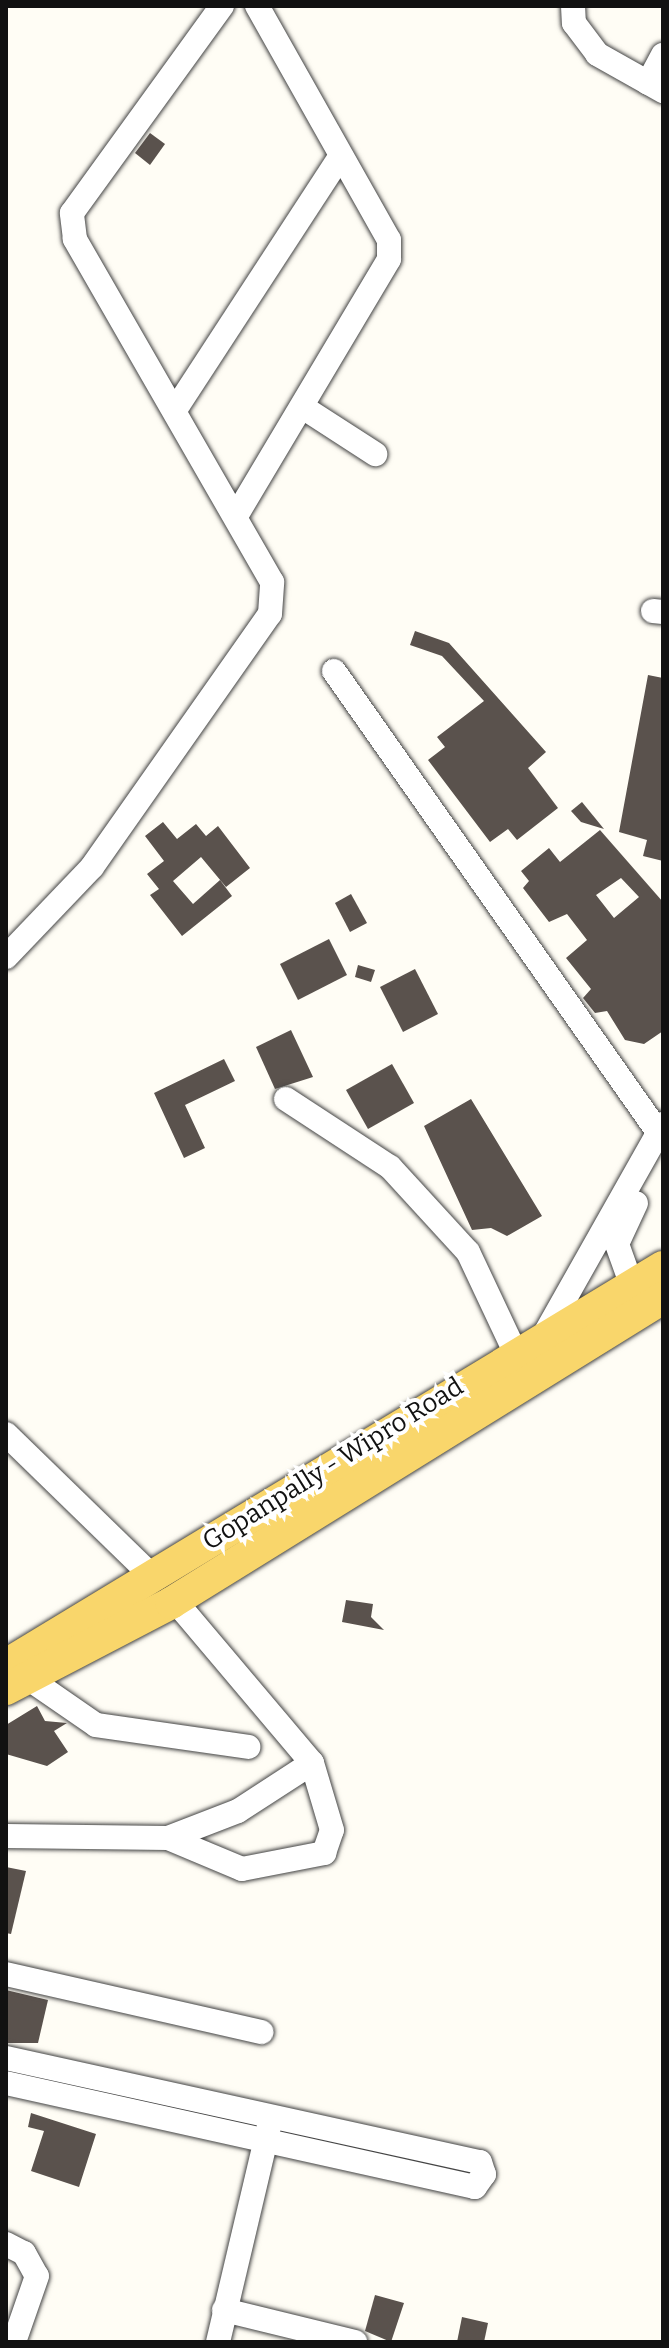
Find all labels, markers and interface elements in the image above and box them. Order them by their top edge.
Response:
street label: Gopanpally - Wipro Road [197,1371,469,1557]

